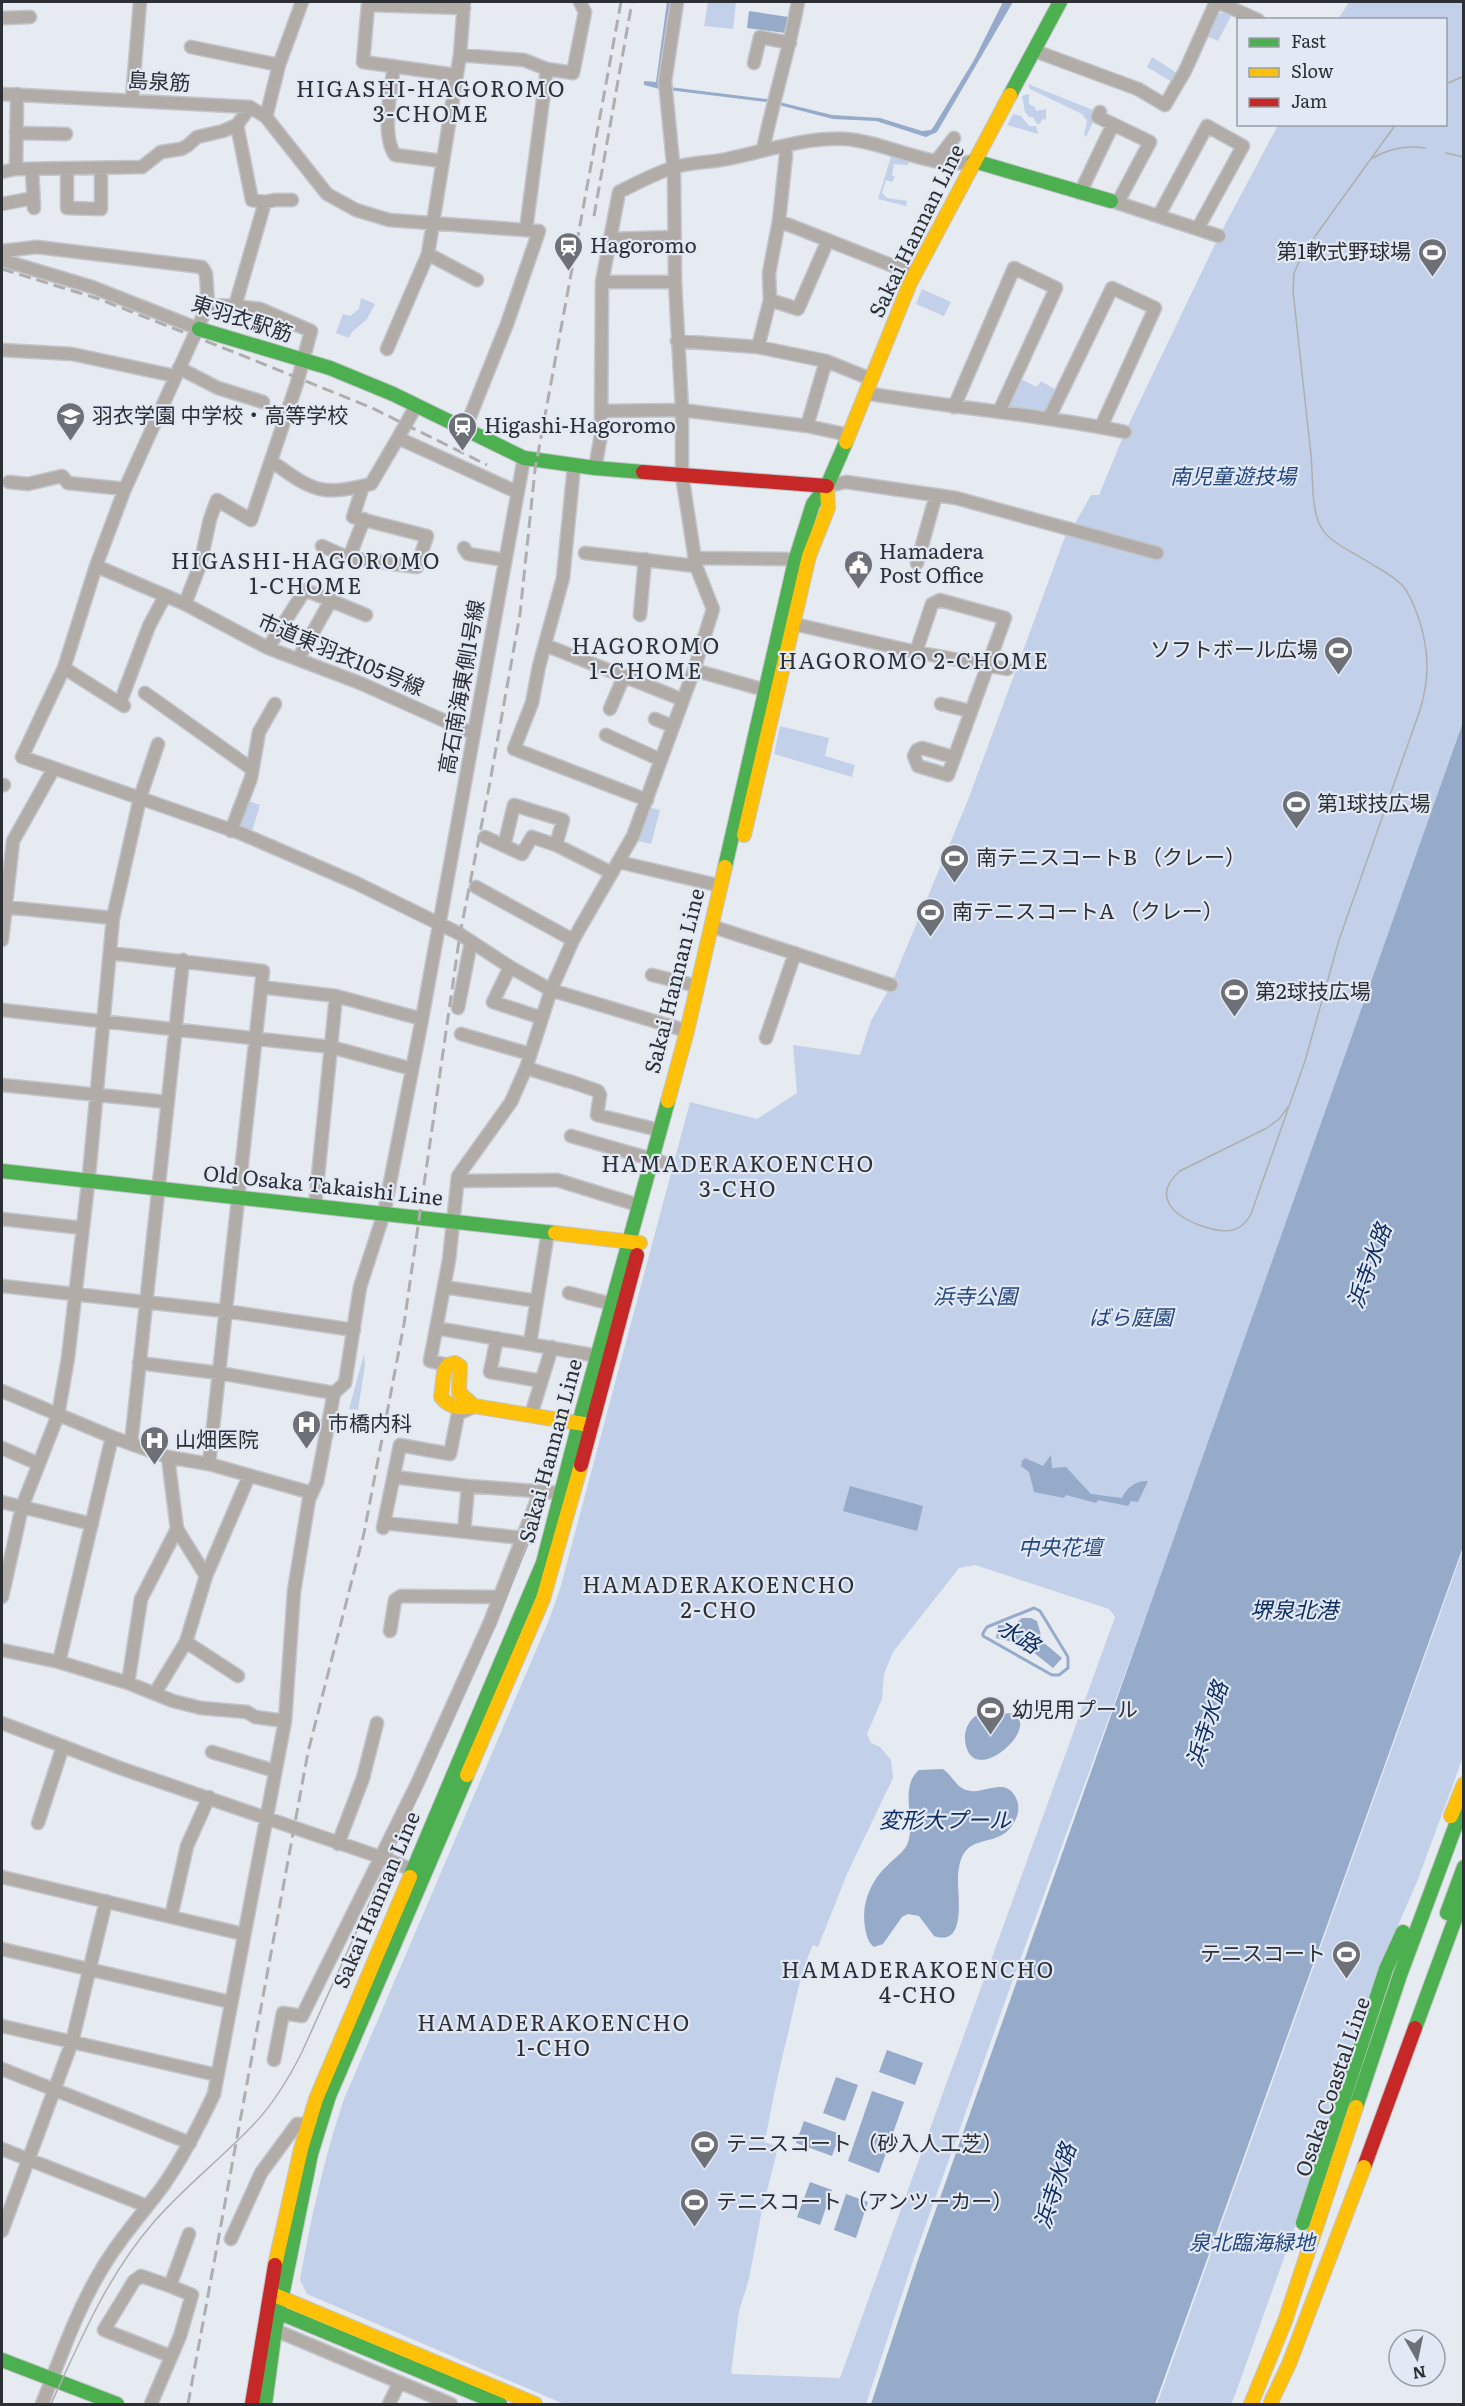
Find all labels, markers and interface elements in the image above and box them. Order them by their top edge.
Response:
legend [1237,18,1447,126]
text: Fast [1291,27,1327,54]
text: Slow [1291,57,1334,84]
street label: 島泉筋 [127,62,191,97]
district label: HIGASHI-HAGOROMO 3-CHOME [296,71,566,129]
text: Jam [1291,87,1327,114]
street label: Sakai Hannan Line [859,138,970,322]
place label: Hagoromo [590,228,697,259]
station icon: Hagoromo [553,230,585,272]
place label: 第1軟式野球場 [1276,234,1411,265]
sports icon: 第1軟式野球場 [1416,236,1448,278]
street label: 東羽衣駅筋 [188,286,297,348]
place label: 羽衣学園 中学校・高等学校 [92,398,348,429]
school or university icon: 羽衣学園 中学校・高等学校 [55,400,87,442]
place label: Higashi-Hagoromo [484,408,676,439]
station icon: Higashi-Hagoromo [447,410,479,452]
park label: 南児童遊技場 [1170,459,1298,490]
place label: Hamadera Post Office [879,534,985,589]
district label: HIGASHI-HAGOROMO 1-CHOME [171,543,441,601]
public building icon: Hamadera Post Office [842,548,874,590]
street label: 高石南海東側1号線 [429,597,490,776]
street label: 市道東羽衣105号線 [254,604,430,702]
district label: HAGOROMO 1-CHOME [571,628,721,686]
place label: ソフトボール広場 [1150,632,1318,663]
sports icon: ソフトボール広場 [1323,634,1355,676]
district label: HAGOROMO 2-CHOME [779,643,1049,676]
place label: 第1球技広場 [1317,786,1431,817]
sports icon: 第1球技広場 [1280,788,1312,830]
place label: 南テニスコートB （クレー） [976,840,1246,871]
sports icon: 南テニスコートB （クレー） [939,842,971,884]
street label: Sakai Hannan Line [635,885,711,1076]
place label: 南テニスコートA （クレー） [952,894,1224,925]
sports icon: 南テニスコートA （クレー） [915,896,947,938]
place label: 第2球技広場 [1255,974,1371,1005]
sports icon: 第2球技広場 [1218,976,1250,1018]
district label: HAMADERAKOENCHO 3-CHO [601,1146,875,1204]
street label: Old Osaka Takaishi Line [202,1156,445,1212]
water label: 浜寺水路 [1337,1217,1399,1312]
park label: 浜寺公園 [933,1279,1020,1310]
park label: ばら庭園 [1089,1300,1176,1331]
street label: Sakai Hannan Line [509,1355,588,1546]
place label: 市橋内科 [328,1406,412,1437]
hospital icon: 市橋内科 [291,1408,323,1450]
place label: 山畑医院 [175,1422,259,1453]
hospital icon: 山畑医院 [138,1424,170,1466]
park label: 中央花壇 [1018,1530,1105,1561]
district label: HAMADERAKOENCHO 2-CHO [582,1567,856,1625]
water label: 堺泉北港 [1250,1592,1341,1625]
water label: 水路 [992,1609,1049,1661]
water label: 浜寺水路 [1176,1675,1235,1770]
place label: 幼児用プール [1012,1692,1138,1723]
sports icon: 幼児用プール [975,1694,1007,1736]
water label: 変形大プール [879,1802,1012,1835]
street label: Sakai Hannan Line [323,1806,426,1992]
place label: テニスコート [1200,1936,1326,1967]
sports icon: テニスコート [1331,1938,1363,1980]
district label: HAMADERAKOENCHO 4-CHO [781,1952,1055,2010]
street label: Osaka Coastal Line [1285,1992,1376,2180]
district label: HAMADERAKOENCHO 1-CHO [417,2005,691,2063]
place label: テニスコート （砂入人工芝） [726,2126,1003,2157]
sports icon: テニスコート （砂入人工芝） [689,2128,721,2170]
water label: 浜寺水路 [1024,2137,1083,2232]
place label: テニスコート （アンツーカー） [716,2184,1013,2215]
sports icon: テニスコート （アンツーカー） [679,2186,711,2228]
park label: 泉北臨海緑地 [1189,2225,1317,2256]
north arrow [1387,2328,1447,2388]
text: N [1411,2361,1428,2387]

